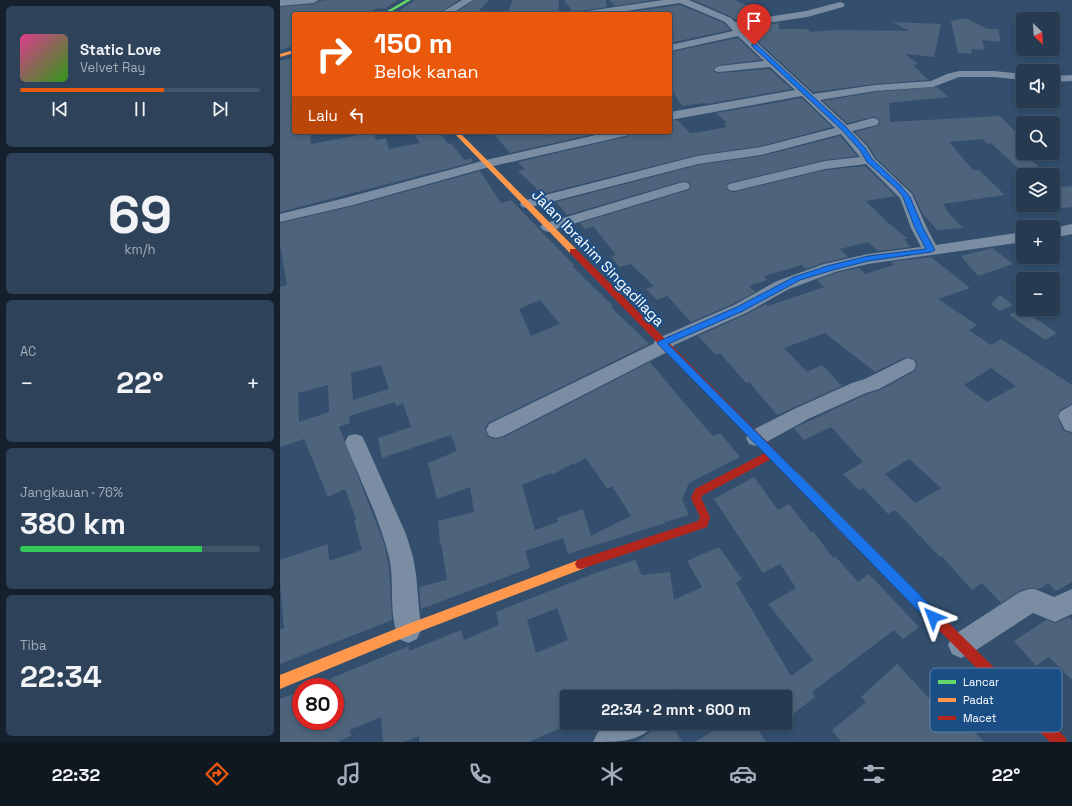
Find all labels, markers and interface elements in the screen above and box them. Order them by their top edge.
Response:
pin [737,4,771,45]
icon: arrive [743,10,765,32]
north arrow [1016,12,1060,56]
map controls [1016,12,1060,316]
text: 150 m [374,25,453,61]
icon: right [308,28,360,80]
text: Static Love [80,40,161,59]
text: Velvet Ray [80,59,145,76]
text: Belok kanan [374,60,479,83]
button: sound [1016,64,1060,108]
icon: previous [49,98,71,120]
icon: pause [129,98,151,120]
icon: next [209,98,231,120]
icon: left [346,104,368,126]
text: Lalu [308,106,338,125]
button: search [1016,116,1060,160]
button: layers [1016,168,1060,212]
text: 69 [108,182,172,248]
street label: Jalan Ibrahim Singadilaga [528,185,669,330]
button: + [1016,220,1060,264]
text: km/h [125,241,155,258]
button: − [1016,272,1060,316]
text: AC [20,343,36,360]
text: 22° [116,363,164,402]
text: − [20,369,34,397]
text: + [246,369,260,397]
text: Jangkauan · 76% [20,484,123,501]
text: 380 km [20,504,126,543]
position arrow [912,596,954,638]
text: Tiba [20,637,47,654]
text: 22:34 [20,657,102,696]
legend [930,668,1062,732]
text: Lancar [963,675,999,689]
speed limit sign: 80 [292,678,344,730]
text: Padat [963,693,994,707]
text: 22:34 · 2 mnt · 600 m [601,700,751,719]
text: Macet [963,711,997,725]
icon: directions [203,760,231,788]
icon: music [335,760,363,788]
icon: phone [466,760,494,788]
icon: climate [598,760,626,788]
icon: car [729,760,757,788]
icon: filters [860,760,888,788]
text: 22:32 [52,763,100,786]
text: 22° [992,763,1020,786]

